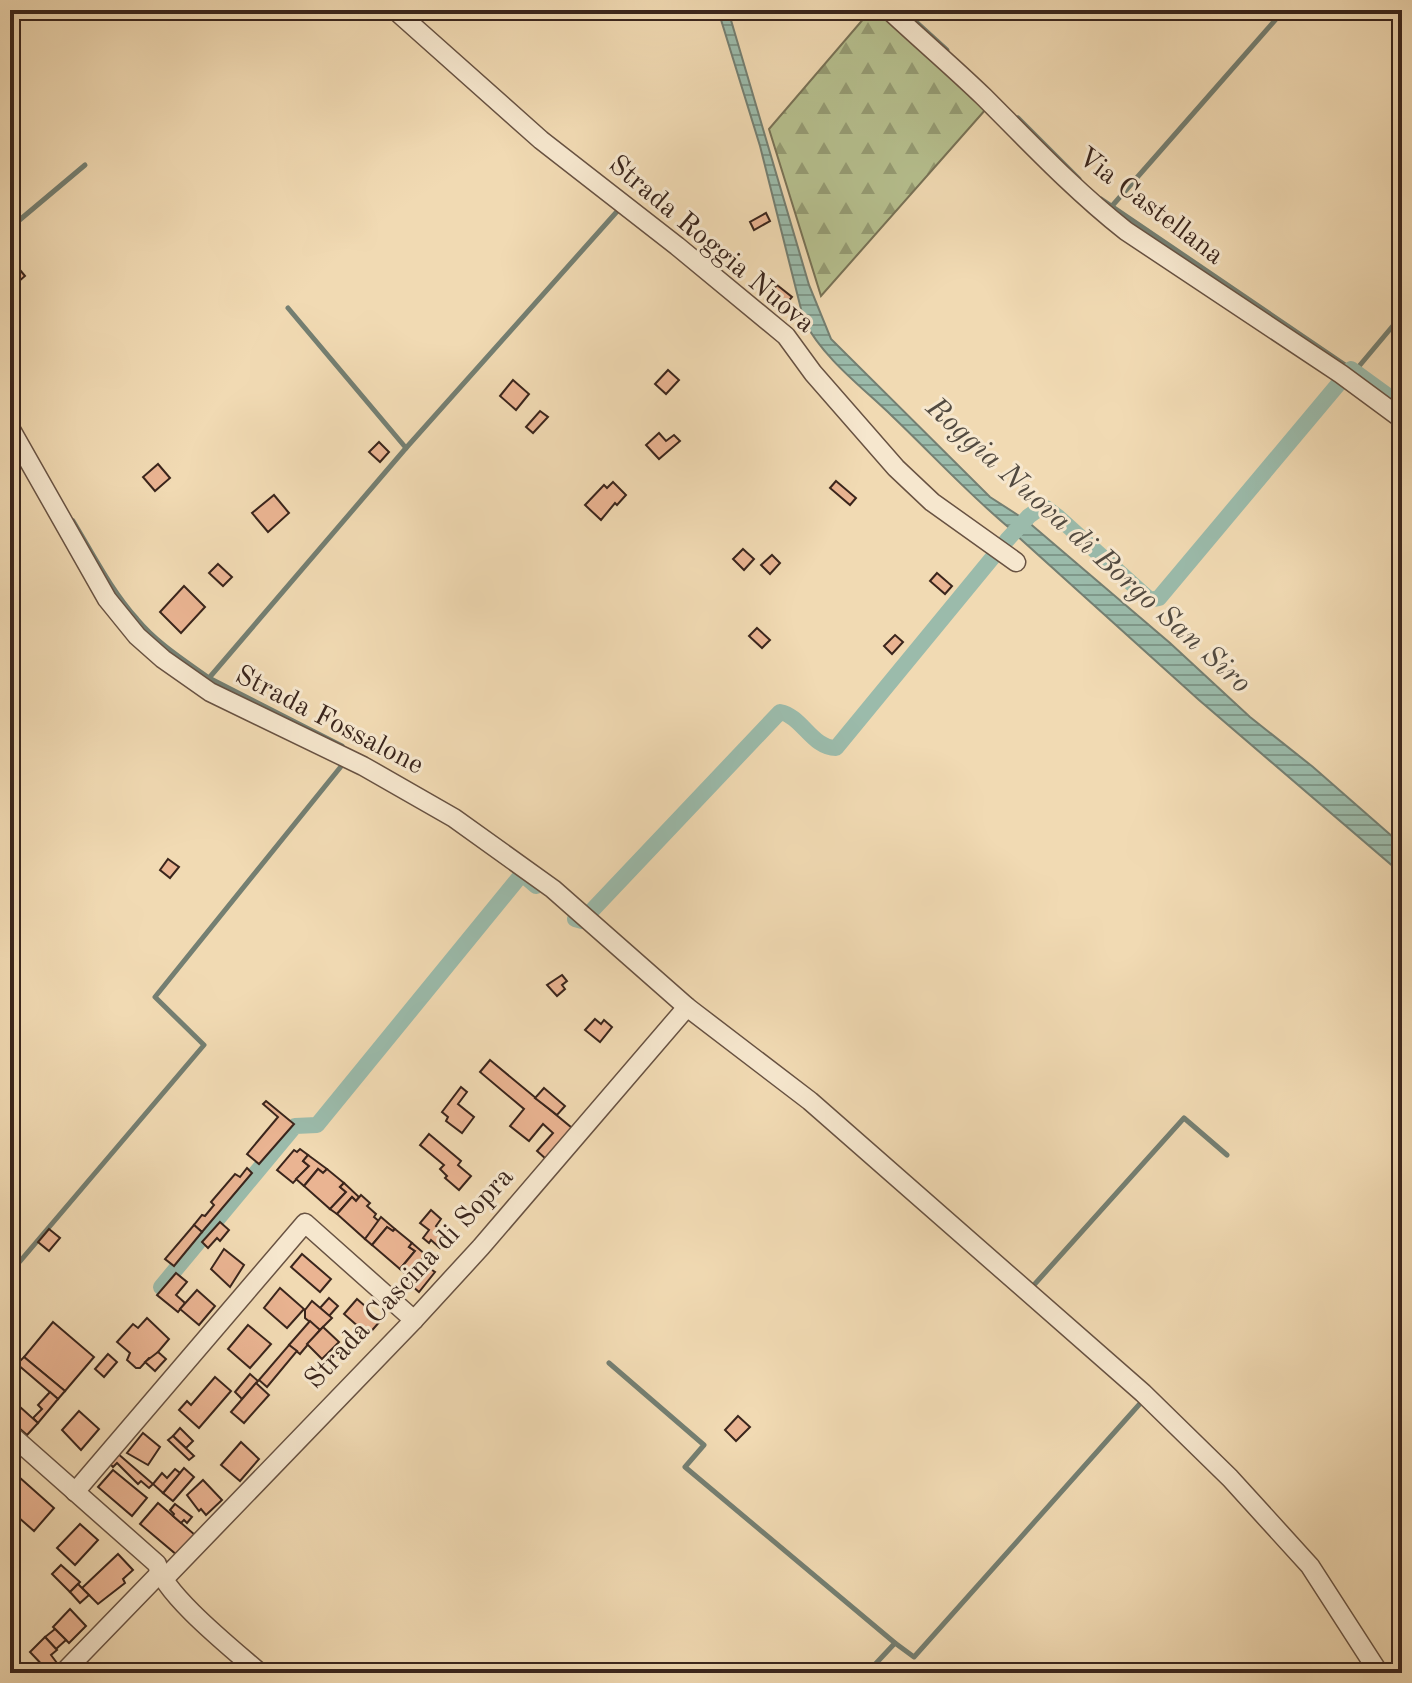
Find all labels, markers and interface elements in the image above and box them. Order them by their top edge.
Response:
street label: Via Castellana [1072,143,1228,271]
street label: Strada Roggia Nuova [603,151,819,339]
water label: Roggia Nuova di Borgo San Siro [919,392,1256,700]
street label: Strada Fossalone [230,662,428,780]
street label: Strada Cascina di Sopra [300,1163,520,1395]

